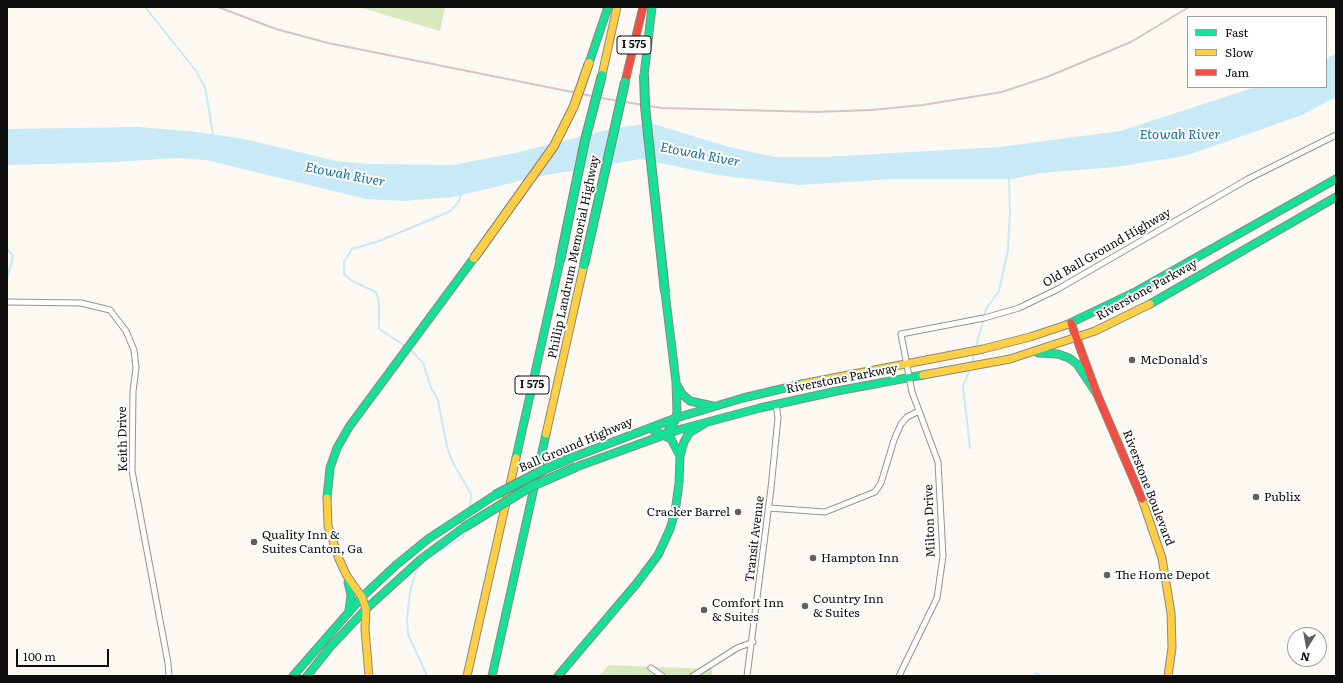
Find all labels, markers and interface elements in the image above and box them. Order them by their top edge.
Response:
legend [1187,16,1327,88]
text: Fast [1225,23,1248,41]
road number: I 575 [617,36,651,54]
text: Slow [1225,43,1253,61]
text: Jam [1225,63,1249,81]
water label: Etowah River [1139,127,1221,143]
water label: Etowah River [659,140,741,170]
street label: Phillip Landrum Memorial Highway [545,154,603,360]
water label: Etowah River [304,160,386,190]
street label: Old Ball Ground Highway [1040,205,1174,291]
street label: Riverstone Parkway [1094,256,1200,324]
place label: McDonald's [1140,353,1207,367]
marker: McDonald's [1127,355,1137,365]
street label: Riverstone Parkway [785,361,899,397]
road number: I 575 [515,376,549,394]
street label: Keith Drive [115,406,131,472]
street label: Ball Ground Highway [517,414,635,476]
street label: Riverstone Boulevard [1119,428,1177,548]
street label: Milton Drive [922,484,938,558]
place label: Publix [1264,490,1301,504]
marker: Publix [1251,492,1261,502]
street label: Transit Avenue [743,495,767,583]
place label: Cracker Barrel [647,505,730,519]
marker: Cracker Barrel [733,507,743,517]
place label: Quality Inn & Suites Canton, Ga [262,528,363,556]
marker: Quality Inn & Suites Canton, Ga [249,537,259,547]
place label: Hampton Inn [821,551,899,565]
marker: Hampton Inn [808,553,818,563]
place label: The Home Depot [1115,568,1210,582]
marker: The Home Depot [1102,570,1112,580]
place label: Country Inn & Suites [813,592,884,620]
place label: Comfort Inn & Suites [712,596,784,624]
marker: Country Inn & Suites [800,601,810,611]
marker: Comfort Inn & Suites [699,605,709,615]
north arrow [1287,627,1327,667]
scale bar [18,641,111,667]
text: 100 m [23,647,56,665]
text: N [1299,649,1311,667]

